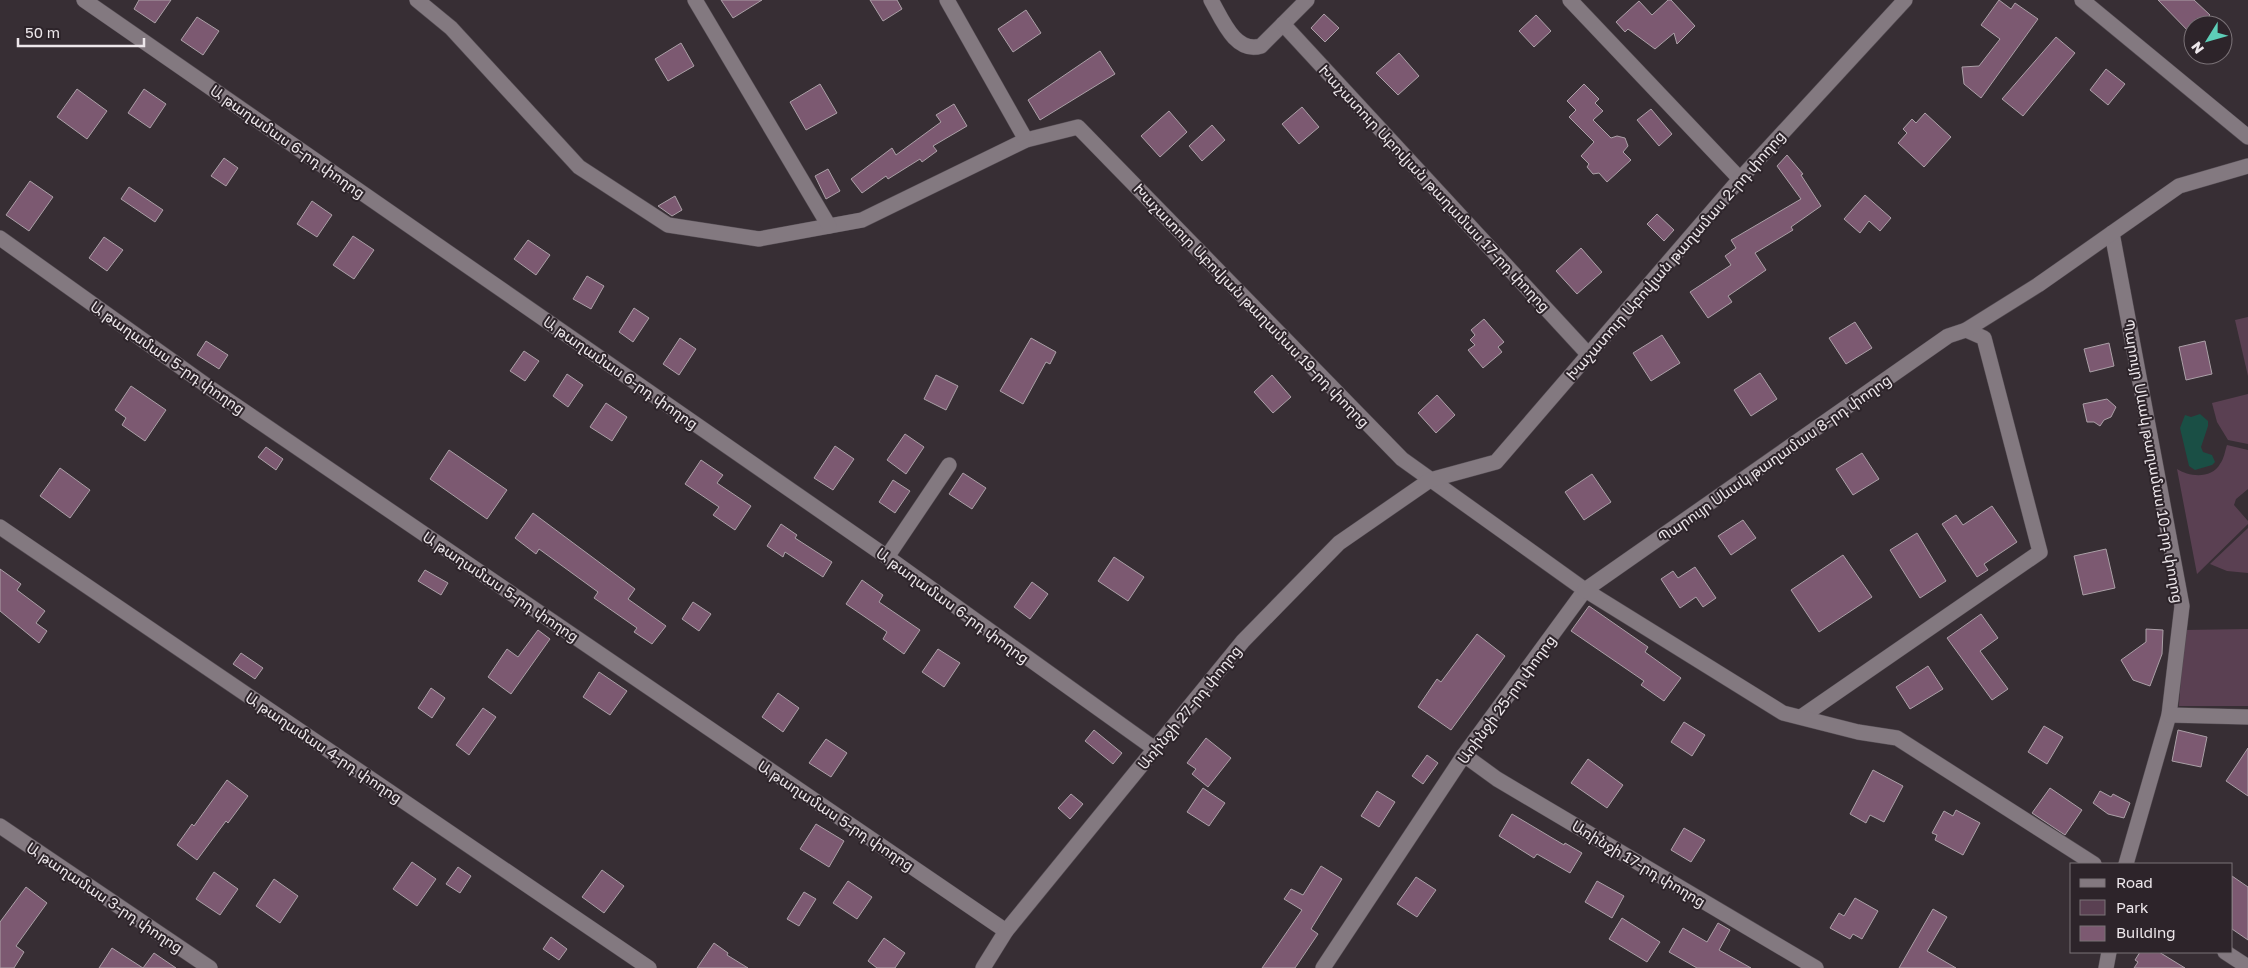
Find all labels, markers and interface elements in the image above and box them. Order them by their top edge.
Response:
scale bar [18,15,144,47]
north arrow [2183,15,2233,65]
text: 50 m [25,23,60,41]
text: N [2187,39,2207,57]
street label: Խաչատուր Աբովյան թաղամաս 17-րդ փողոց [1315,61,1554,316]
street label: Ա թաղամաս 6-րդ փողոց [207,81,369,202]
street label: Խաչատուր Աբովյան թաղամաս 2-րդ փողոց [1562,127,1789,384]
street label: Խաչատուր Աբովյան թաղամաս 19-րդ փողոց [1130,179,1374,431]
street label: Ա թաղամաս 5-րդ փողոց [87,297,249,418]
street label: Ա թաղամաս 6-րդ փողոց [540,312,702,433]
street label: Պարույր Սևակ թաղամաս 10-րդ փողոց [2119,318,2188,605]
street label: Պարույր Սևակ թաղամաս 8-րդ փողոց [1654,370,1895,547]
street label: Ա թաղամաս 5-րդ փողոց [419,527,583,646]
street label: Ա թաղամաս 6-րդ փողոց [872,543,1033,667]
street label: Առինջի 25-րդ փողոց [1453,631,1560,768]
street label: Առինջի 27-րդ փողոց [1133,641,1245,773]
street label: Ա թաղամաս 4-րդ փողոց [242,688,406,807]
street label: Ա թաղամաս 5-րդ փողոց [754,756,918,875]
street label: Առինջի 17-րդ փողոց [1568,816,1709,911]
street label: Ա թաղամաս 3-րդ փողոց [23,838,187,957]
legend [2070,863,2233,953]
text: Road [2116,873,2153,891]
text: Park [2116,898,2149,916]
text: Building [2116,923,2176,941]

